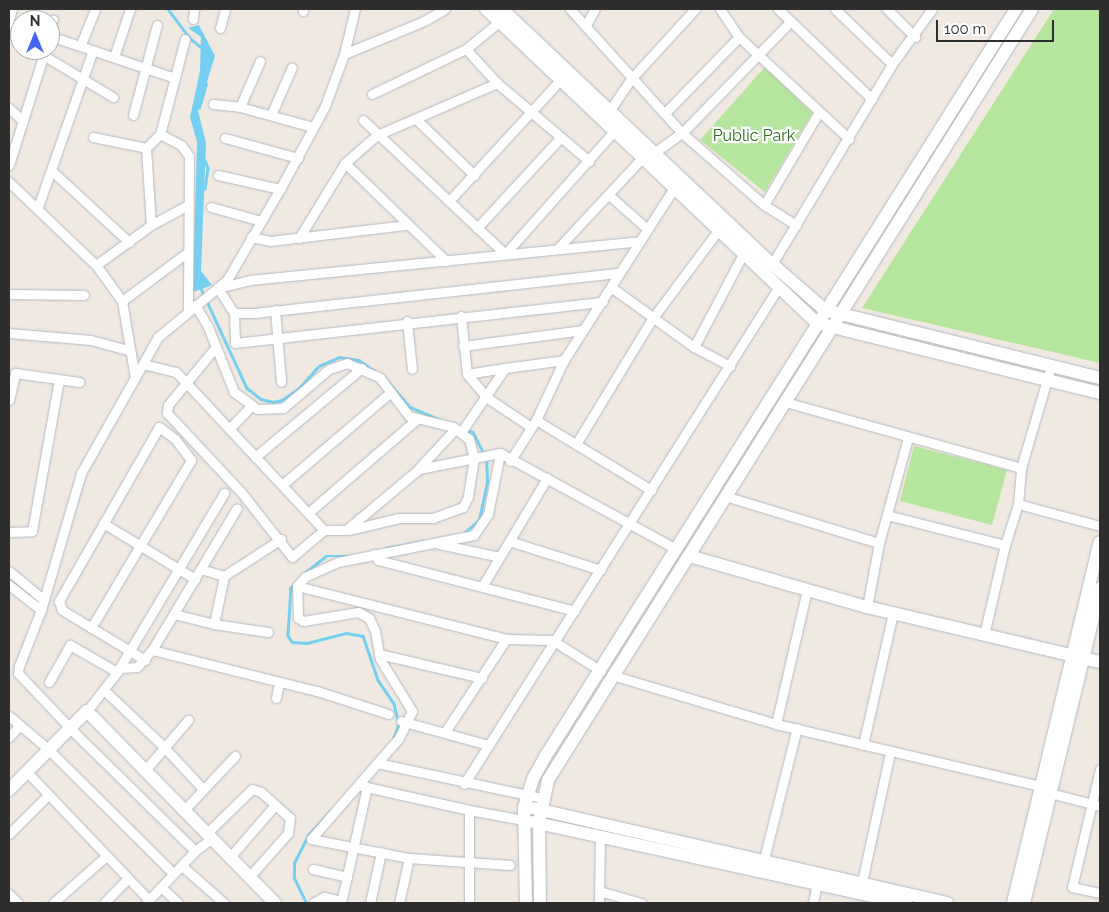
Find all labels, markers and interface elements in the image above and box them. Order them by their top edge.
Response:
north arrow [10,10,60,60]
scale bar [939,10,1056,42]
text: N [30,13,40,29]
text: 100 m [944,20,986,38]
park label: Public Park [713,126,795,146]

